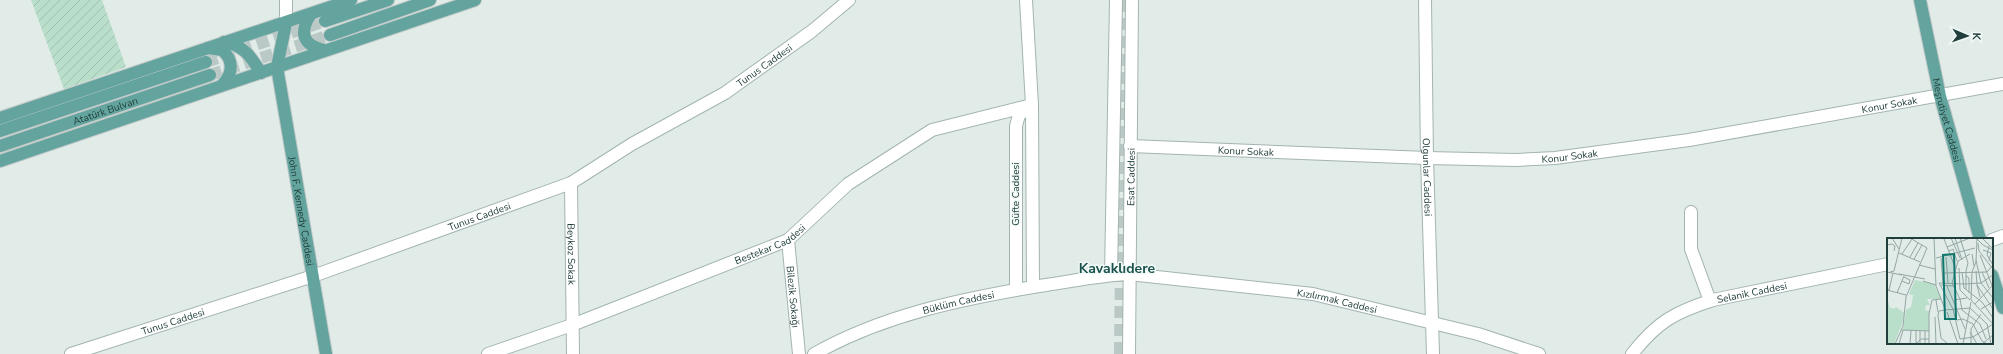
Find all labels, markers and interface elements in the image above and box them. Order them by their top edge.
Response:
north arrow [1947,16,1987,56]
text: K [1969,32,1984,41]
street label: Tunus Caddesi [734,41,795,91]
street label: Meşrutiyet Caddesi [1928,77,1964,164]
street label: Konur Sokak [1861,93,1919,117]
street label: Atatürk Bulvarı [71,94,140,129]
street label: Olgunlar Caddesi [1419,138,1435,216]
street label: Konur Sokak [1218,144,1275,160]
street label: Konur Sokak [1541,146,1599,167]
street label: Esat Caddesi [1124,148,1139,206]
street label: John F. Kennedy Caddesi [284,154,317,267]
street label: Güfte Caddesi [1009,162,1023,226]
street label: Tunus Caddesi [446,199,513,235]
street label: Bestekar Caddesi [733,221,809,268]
street label: Beykoz Sokak [563,223,578,286]
inset map [1887,238,1993,344]
district label: Kavaklıdere [1079,259,1156,278]
street label: Bilezik Sokağı [783,265,802,328]
street label: Selanik Caddesi [1716,279,1788,307]
street label: Kızılırmak Caddesi [1296,286,1378,317]
street label: Büklüm Caddesi [921,288,996,318]
street label: Tunus Caddesi [140,305,207,339]

